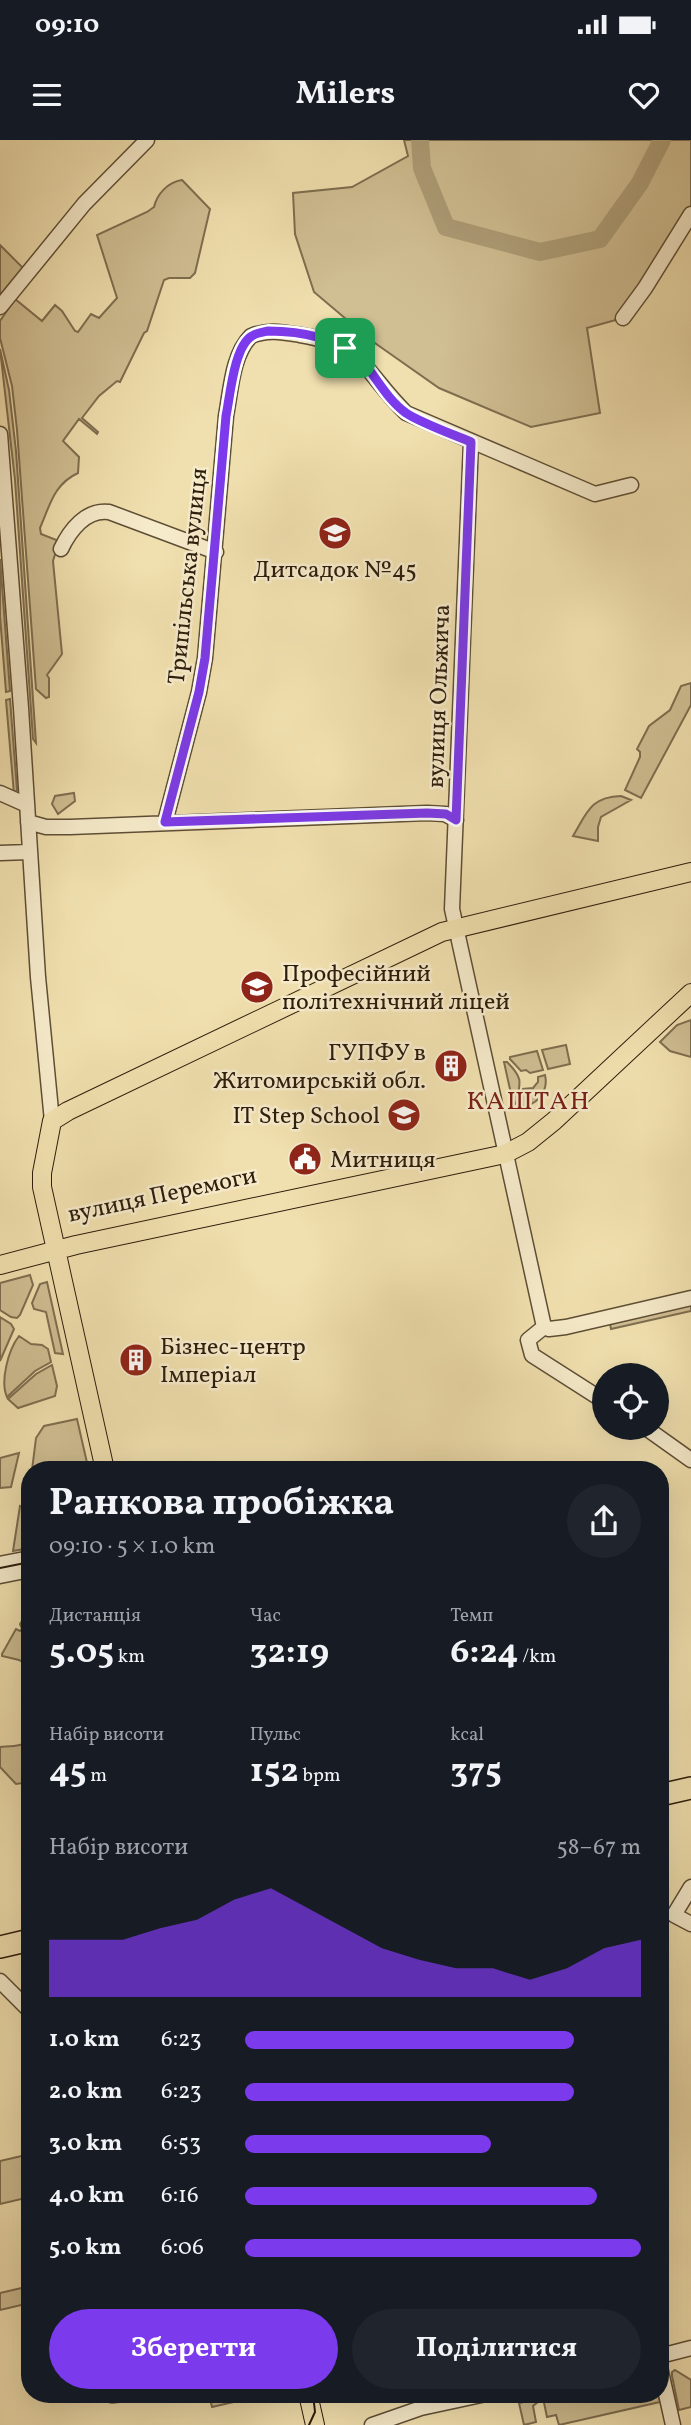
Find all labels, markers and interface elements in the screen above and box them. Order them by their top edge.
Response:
text: 09:10 [35,7,99,43]
text: Milers [296,73,395,117]
icon: menu [28,76,66,114]
icon: heart [625,76,663,114]
pin [315,318,375,378]
icon: arrive [326,329,364,367]
street label: Трипільська вулиця [161,466,217,686]
school or university icon: Дитсадок №45 [316,514,354,552]
place label: Дитсадок №45 [253,554,417,588]
street label: вулиця Ольжича [420,604,460,789]
place label: Професійний політехнічний ліцей [282,958,510,1020]
school or university icon: Професійний політехнічний ліцей [238,968,276,1006]
place label: ГУПФУ в Житомирській обл. [213,1037,426,1099]
building icon: ГУПФУ в Житомирській обл. [432,1047,470,1085]
district label: КАШТАН [467,1084,591,1120]
school or university icon: IT Step School [385,1096,423,1134]
place label: IT Step School [232,1100,380,1134]
public building icon: Митниця [286,1140,324,1178]
place label: Митниця [330,1144,435,1178]
street label: вулиця Перемоги [65,1159,260,1233]
place label: Бізнес-центр Імперіал [160,1331,306,1393]
building icon: Бізнес-центр Імперіал [117,1341,155,1379]
map controls [592,1363,669,1440]
button: locate [592,1363,669,1440]
text: Ранкова пробіжка [49,1478,394,1531]
button: share [567,1484,641,1558]
text: 09:10 · 5 × 1.0 km [49,1531,215,1563]
text: Дистанція [49,1603,141,1629]
text: Час [250,1603,281,1629]
text: Темп [450,1603,493,1629]
text: 5.05 [49,1629,114,1677]
text: 32:19 [250,1629,329,1677]
text: 6:24 [450,1629,518,1677]
text: km [114,1644,145,1670]
text: /km [518,1644,556,1670]
text: Набір висоти [49,1722,164,1748]
text: Пульс [250,1722,301,1748]
text: kcal [450,1722,484,1748]
text: 45 [49,1748,87,1796]
text: 152 [250,1748,299,1796]
text: 375 [450,1748,502,1796]
text: m [87,1763,107,1789]
text: bpm [299,1763,341,1789]
text: Набір висоти [49,1832,188,1864]
text: 58–67 m [557,1832,641,1864]
text: 1.0 km [49,2024,120,2056]
text: 6:23 [161,2024,202,2056]
text: 2.0 km [49,2076,122,2108]
text: 6:23 [161,2076,202,2108]
text: 3.0 km [49,2128,122,2160]
text: 6:53 [161,2128,201,2160]
text: 4.0 km [49,2180,124,2212]
text: 6:16 [161,2180,199,2212]
text: 5.0 km [49,2232,122,2264]
text: 6:06 [161,2232,204,2264]
button: Зберегти [49,2309,338,2389]
button: Поділитися [352,2309,641,2389]

